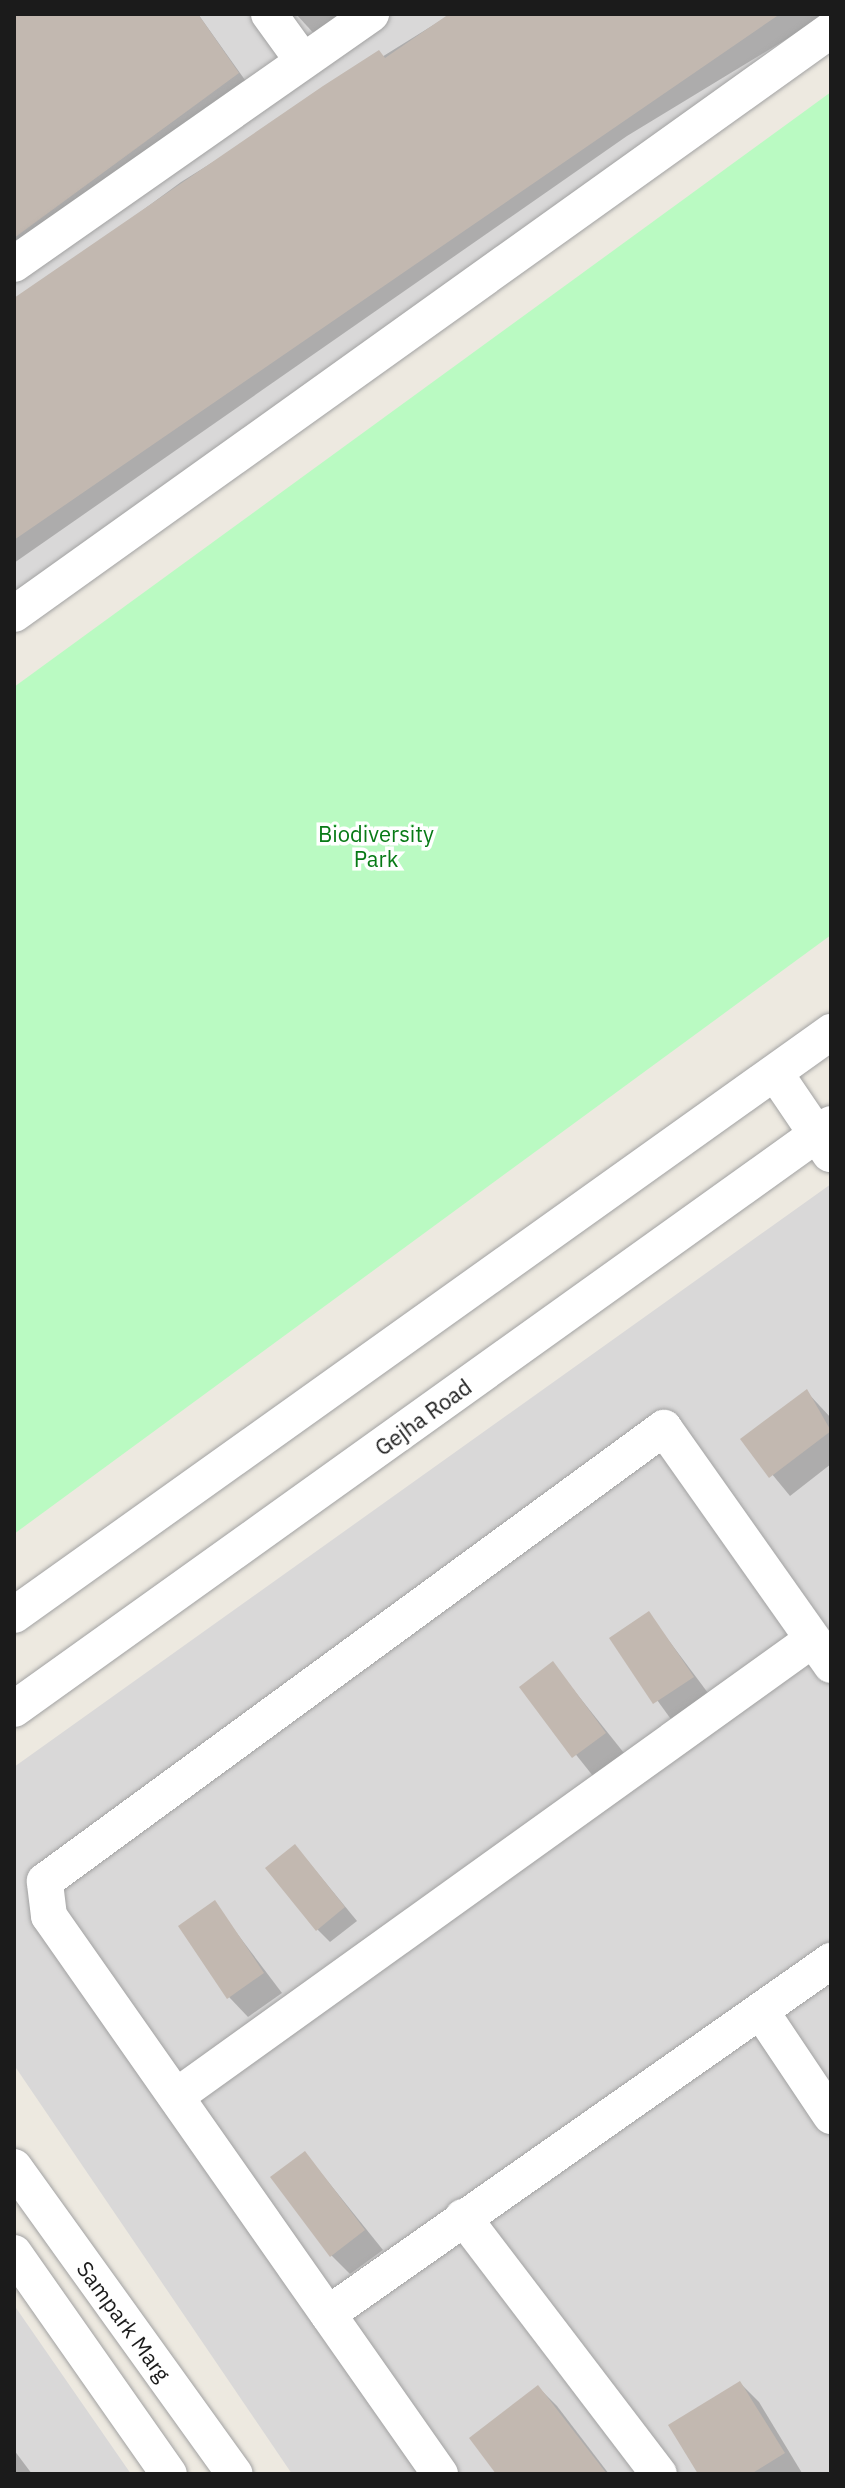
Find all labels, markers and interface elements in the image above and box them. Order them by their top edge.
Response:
park label: Biodiversity Park [318,820,434,872]
street label: Gejha Road [370,1373,476,1461]
street label: Sampark Marg [72,2256,176,2386]

